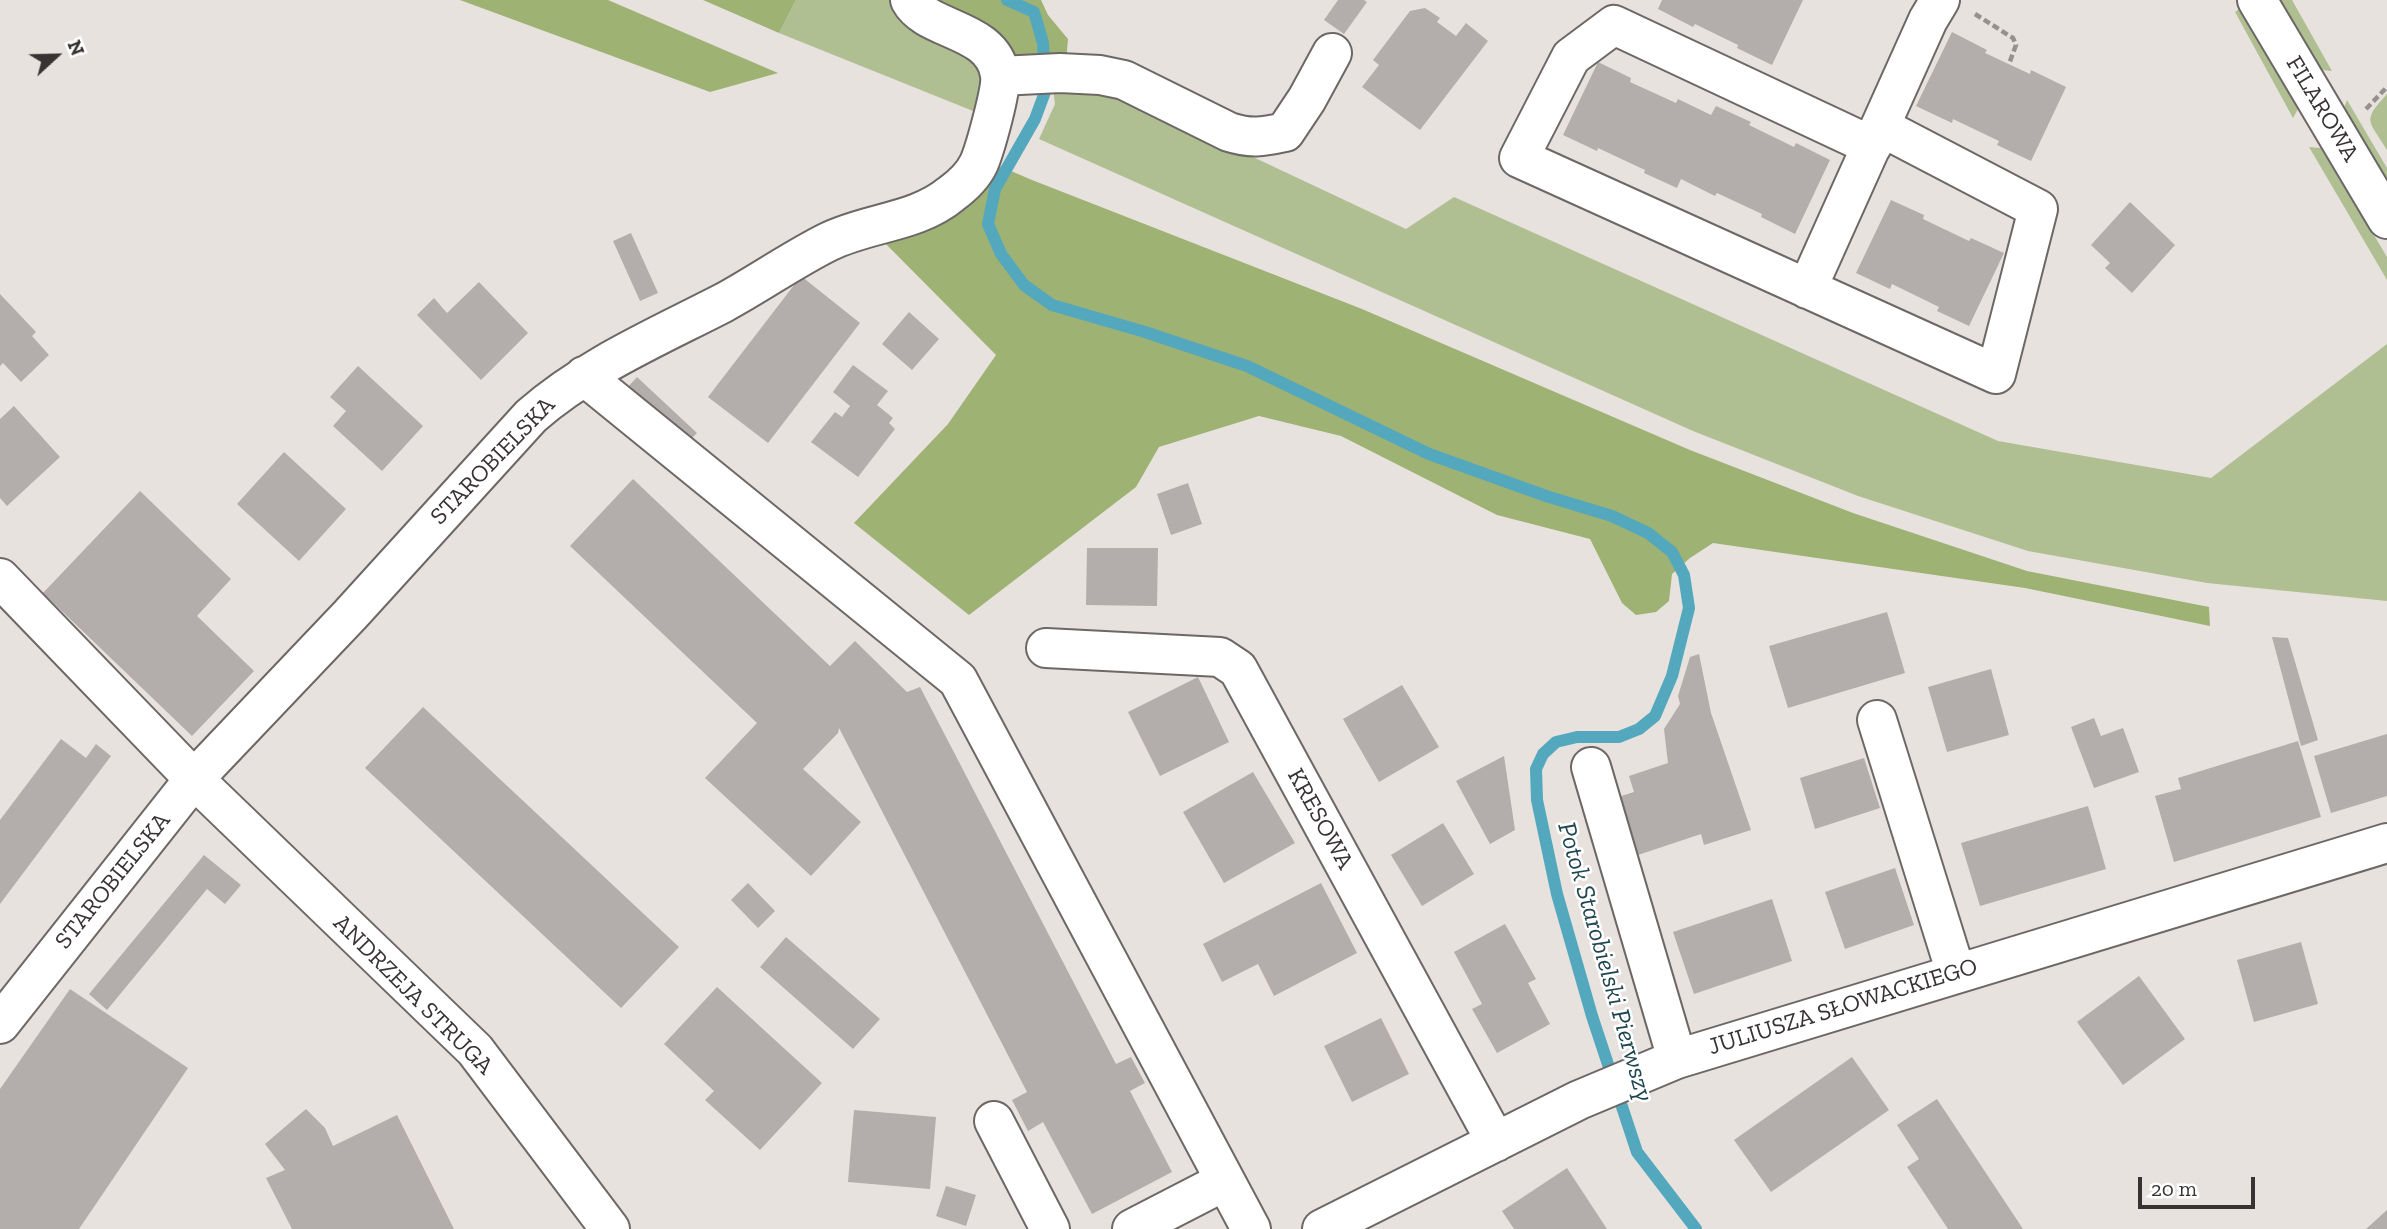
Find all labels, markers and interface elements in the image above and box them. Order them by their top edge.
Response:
north arrow [21,21,91,91]
text: N [63,37,89,59]
street label: FILAROWA [2279,51,2365,167]
street label: STAROBIELSKA [425,391,561,531]
street label: KRESOWA [1281,764,1359,874]
street label: STAROBIELSKA [49,807,177,955]
water label: Potok Starobielski Pierwszy [1550,819,1660,1105]
street label: ANDRZEJA STRUGA [327,909,499,1081]
street label: JULIUSZA SŁOWACKIEGO [1705,952,1981,1062]
scale bar [2142,1162,2259,1206]
text: 20 m [2151,1176,2197,1201]

